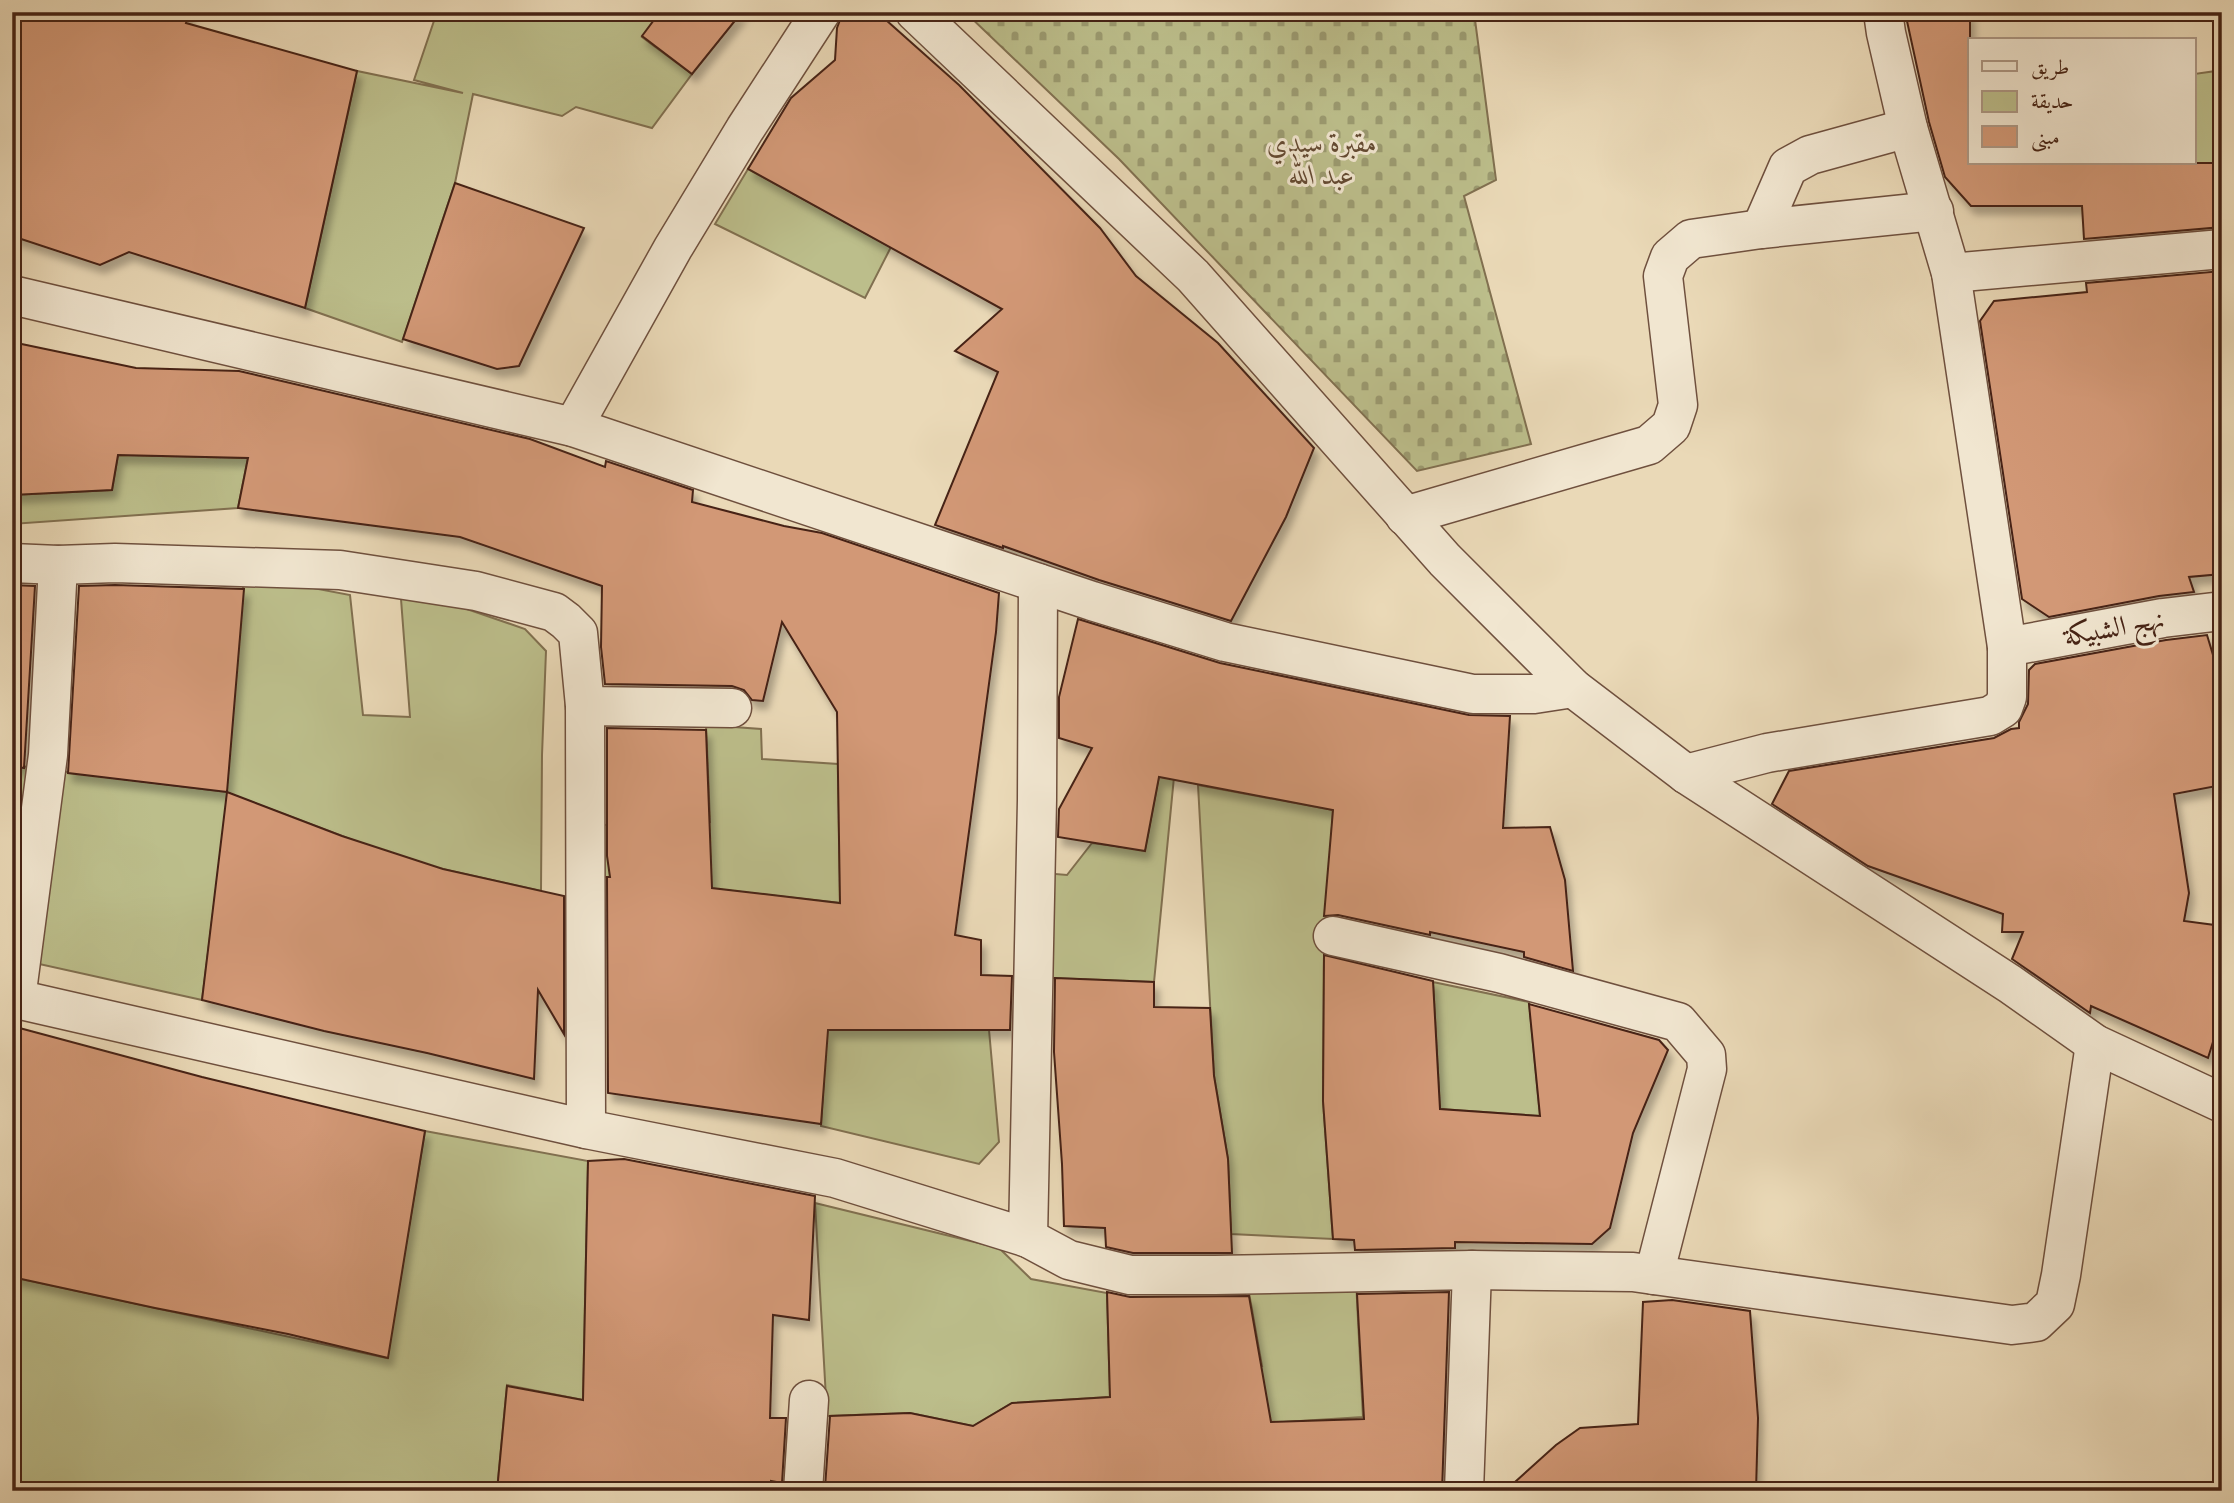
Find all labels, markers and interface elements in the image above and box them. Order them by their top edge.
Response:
legend [1968,38,2196,164]
text: طريق [2031,55,2069,81]
text: حديقة [2031,89,2074,115]
text: مبنى [2031,125,2060,152]
park label: مقبرة سيدي عبد الله [1267,126,1377,193]
street label: نهج الشبيكة [2059,602,2168,660]

